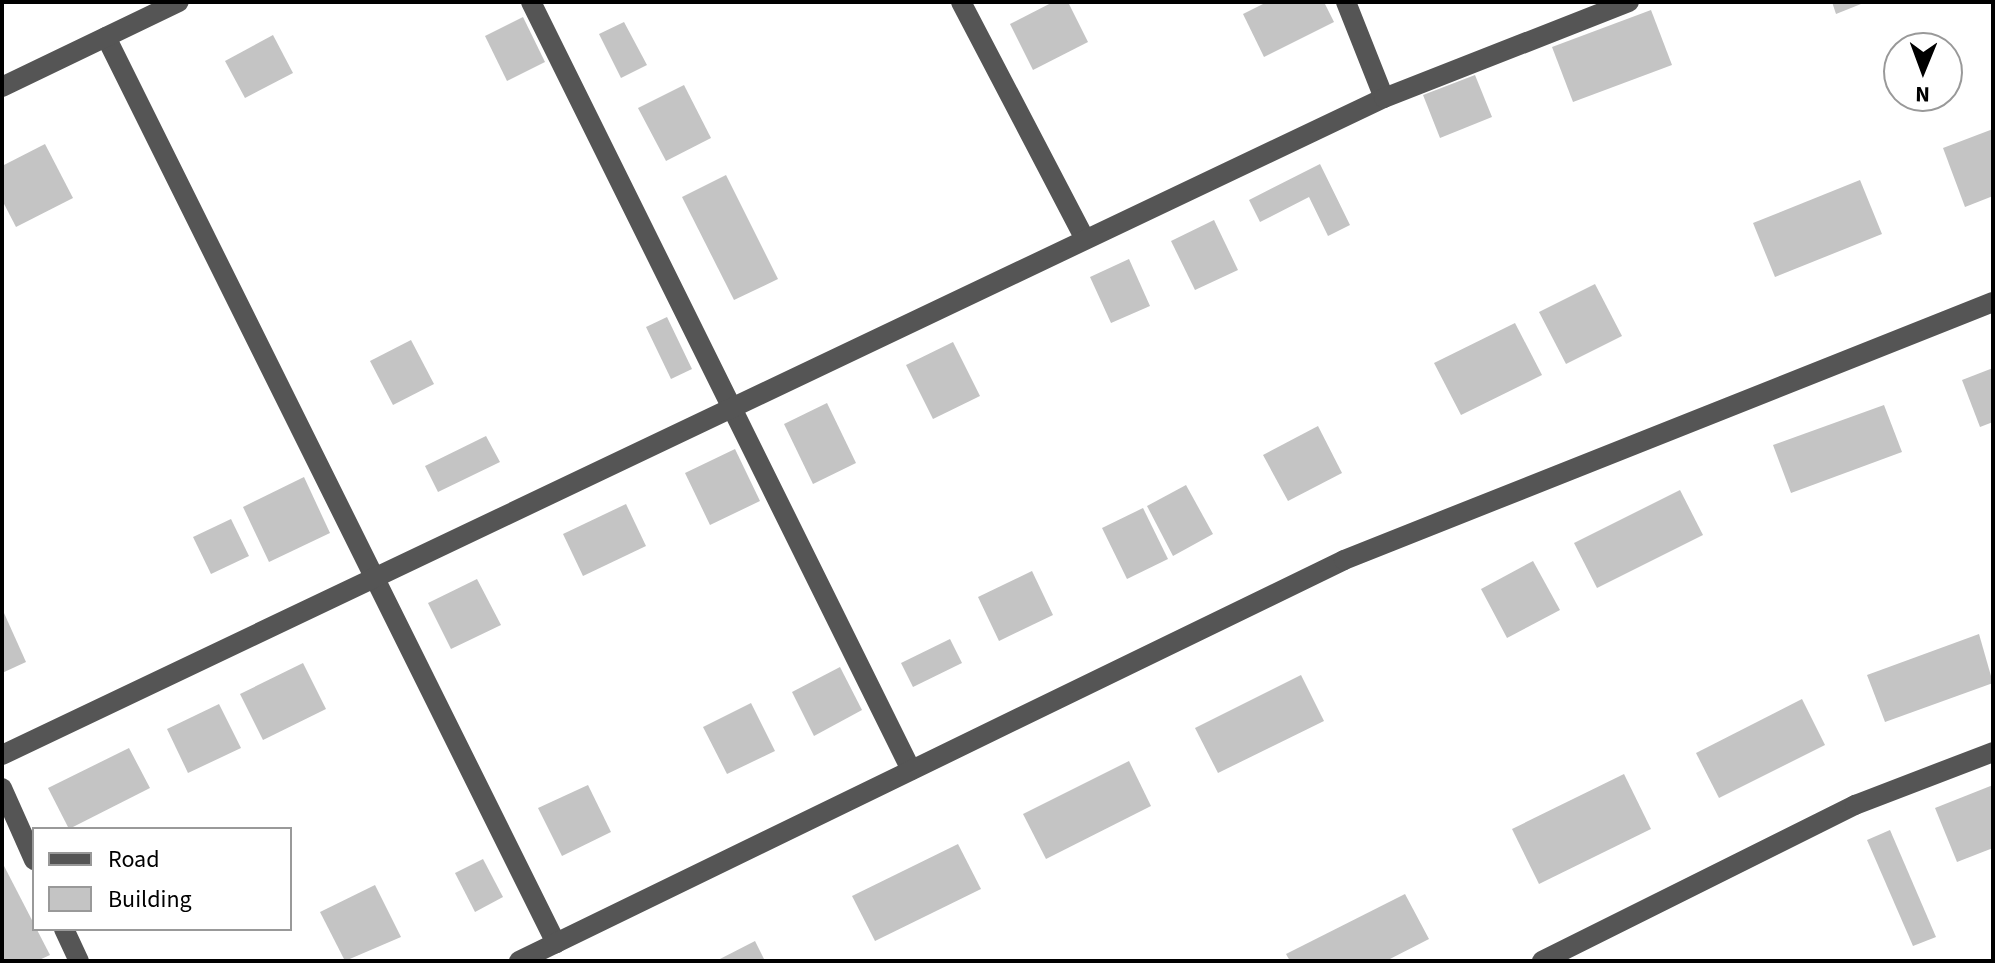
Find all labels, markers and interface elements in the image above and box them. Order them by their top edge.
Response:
north arrow [1883,32,1963,112]
text: N [1915,78,1930,110]
legend [32,827,292,931]
text: Road [108,842,160,877]
text: Building [108,882,192,917]

